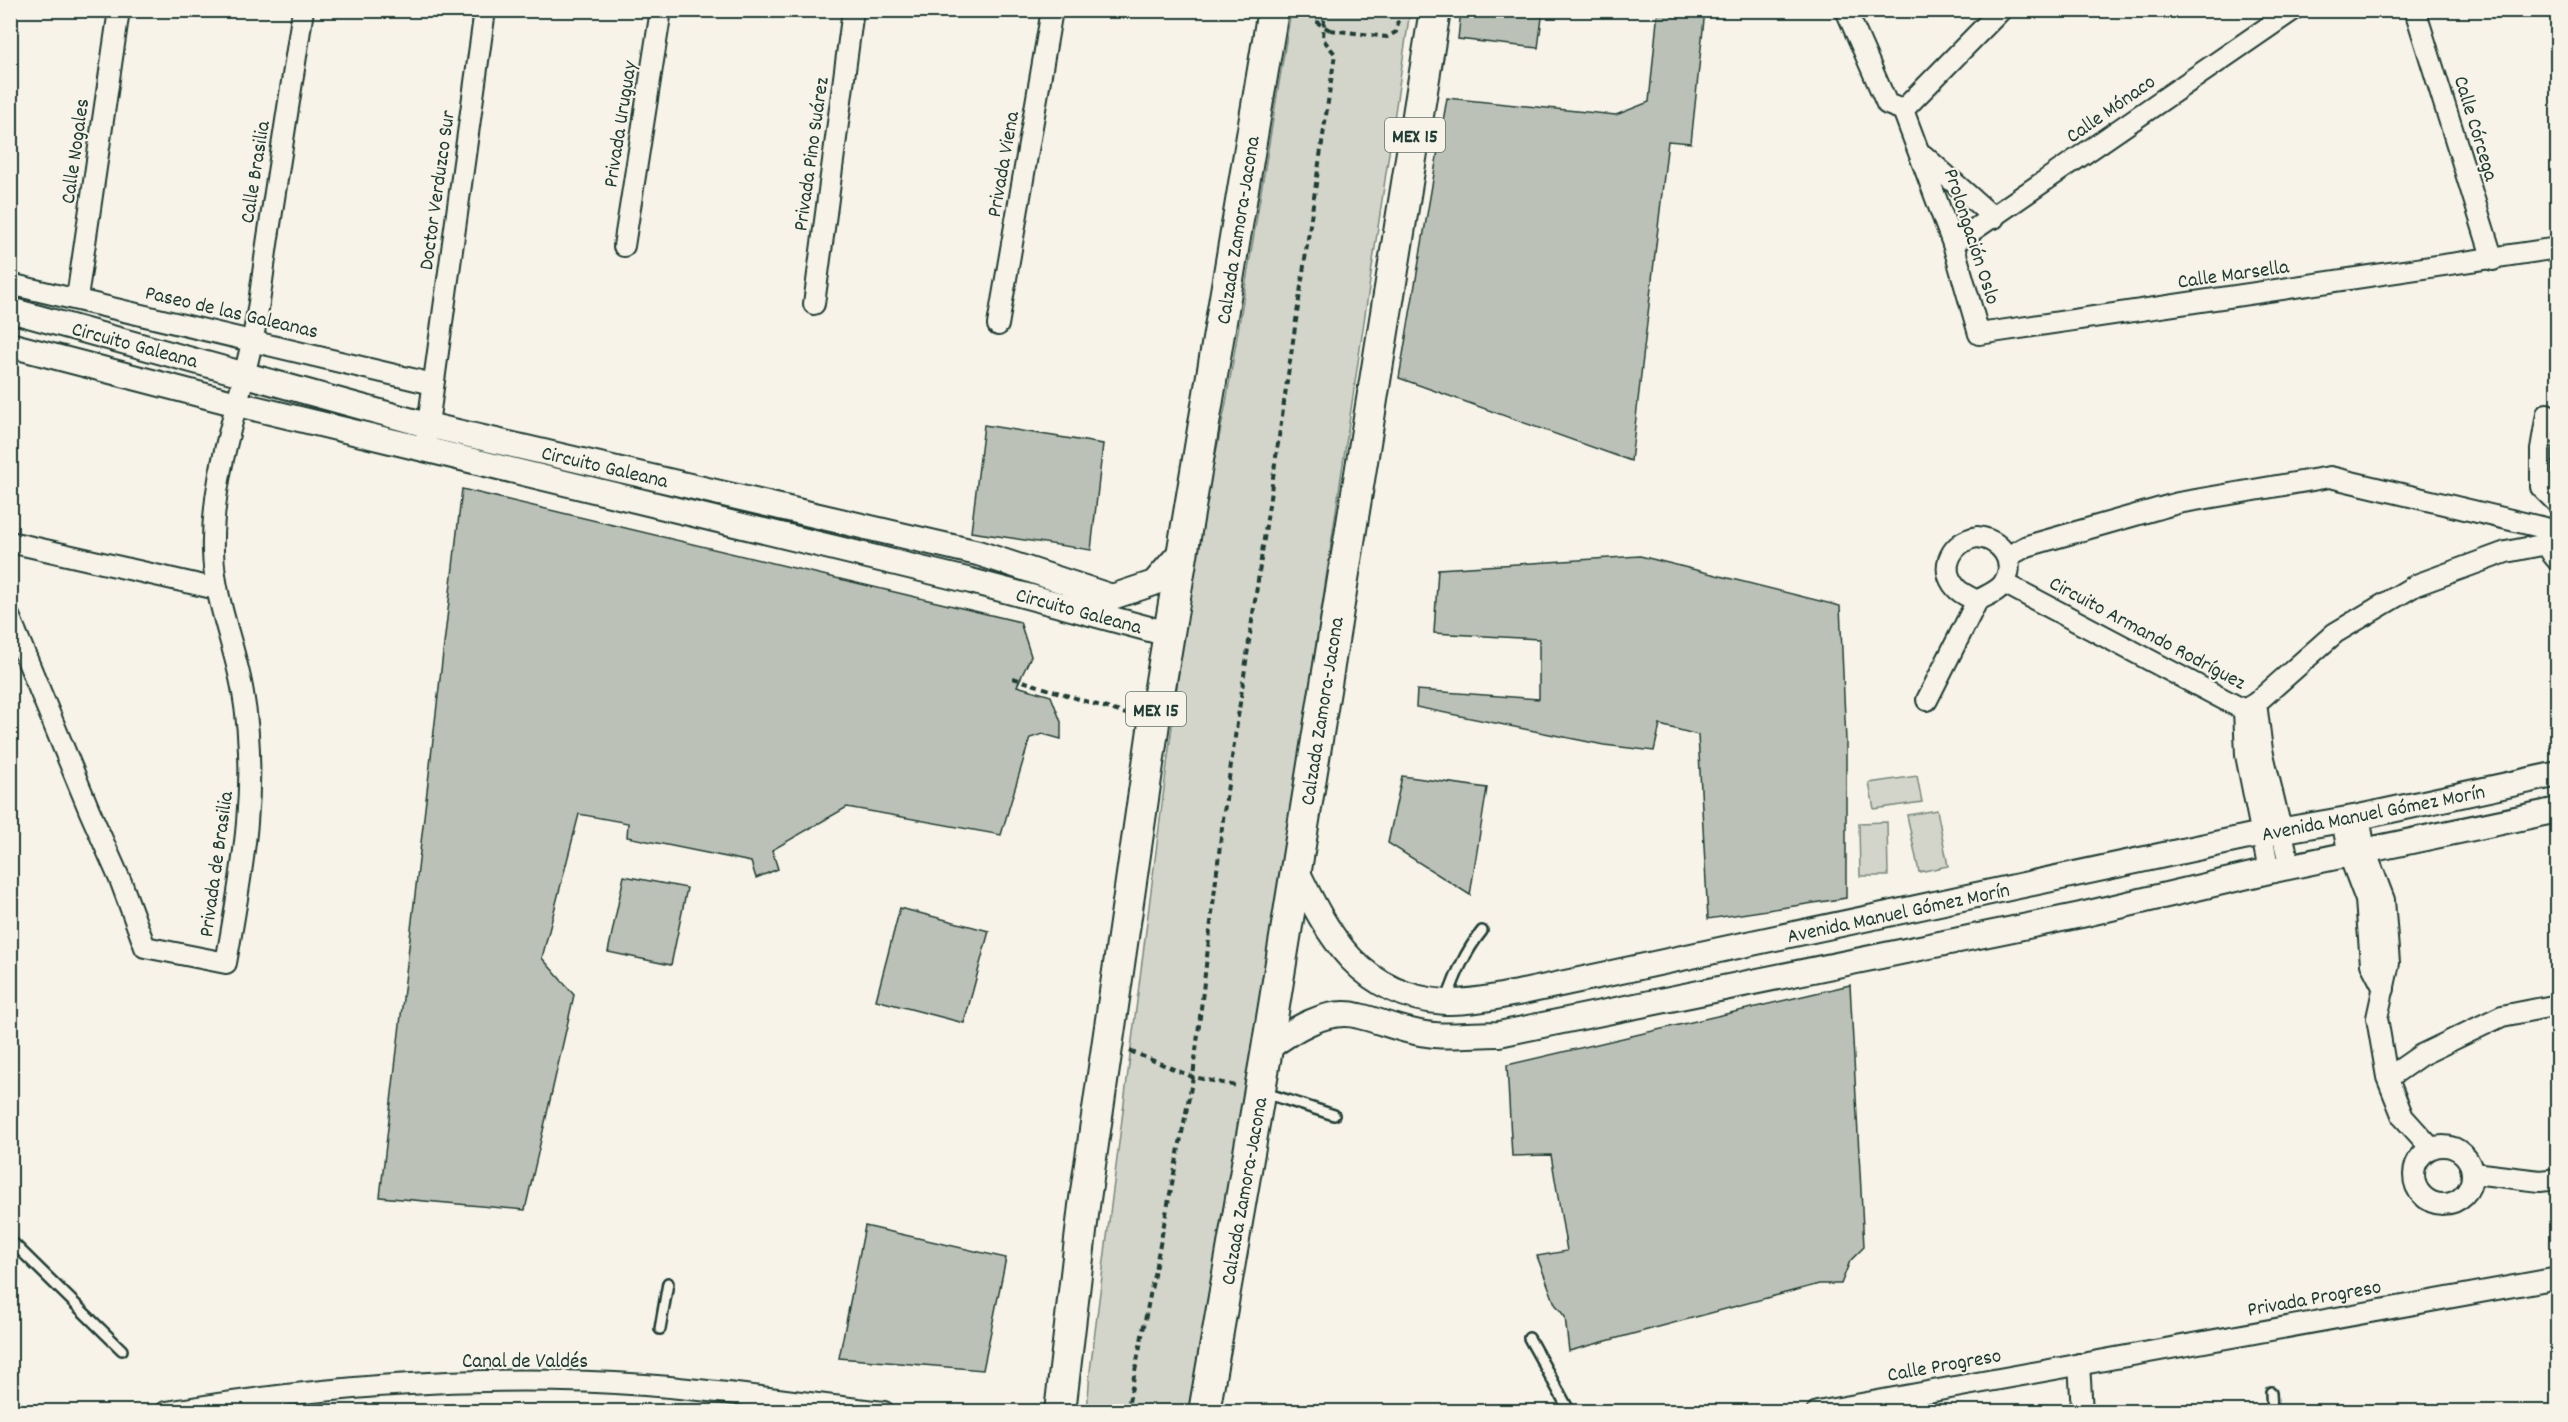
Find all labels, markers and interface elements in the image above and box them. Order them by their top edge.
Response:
street label: Privada Uruguay [597,59,647,190]
street label: Calle Mónaco [2061,69,2163,152]
street label: Calle Córcega [2444,73,2505,186]
street label: Privada Pino Suárez [787,75,839,233]
street label: Calle Nogales [55,97,99,206]
street label: Doctor Verduzco Sur [413,108,465,272]
street label: Privada Viena [981,108,1029,220]
street label: Calle Brasilia [234,118,280,226]
road number: MEX 15 [1385,118,1445,152]
street label: Calzada Zamora-Jacona [1210,133,1270,327]
street label: Prolongación Oslo [1934,165,2006,309]
street label: Calle Marsella [2176,253,2292,299]
street label: Paseo de las Galeanas [142,279,321,348]
street label: Circuito Galeana [68,316,202,378]
street label: Circuito Galeana [538,440,672,498]
street label: Circuito Armando Rodríguez [2043,570,2250,699]
street label: Circuito Galeana [1012,582,1146,644]
street label: Calzada Zamora-Jacona [1294,614,1354,808]
road number: MEX 15 [1126,692,1186,726]
street label: Avenida Manuel Gómez Morín [2259,779,2488,851]
street label: Privada de Brasilia [193,788,243,939]
street label: Avenida Manuel Gómez Morín [1785,877,2013,953]
street label: Calzada Zamora-Jacona [1215,1094,1277,1288]
street label: Privada Progreso [2245,1273,2384,1326]
street label: Calle Progreso [1885,1342,2004,1392]
street label: Canal de Valdés [462,1348,588,1378]

